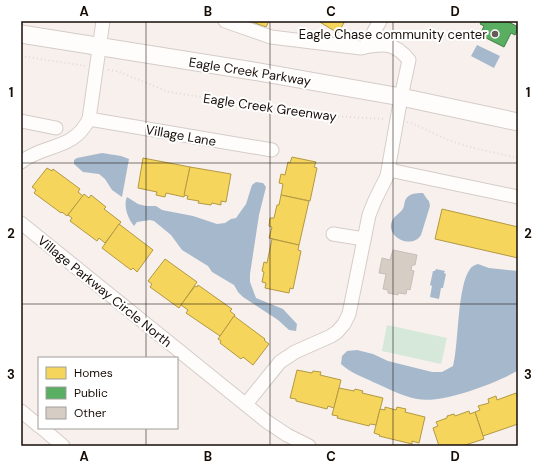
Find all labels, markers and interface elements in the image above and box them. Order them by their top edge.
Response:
text: A [79,3,89,20]
text: B [204,3,212,20]
text: C [326,3,336,20]
text: D [450,3,460,20]
place label: Eagle Chase community center [299,26,487,43]
marker: Eagle Chase community center [490,29,500,39]
street label: Eagle Creek Parkway [188,53,312,90]
text: 1 [9,84,13,101]
text: 1 [526,84,530,101]
street label: Eagle Creek Greenway [202,90,338,125]
street label: Village Lane [144,121,217,150]
text: 2 [7,225,15,242]
text: 2 [524,225,532,242]
street label: Village Parkway Circle North [34,232,175,351]
legend [38,357,178,429]
text: Homes [74,365,113,381]
text: 3 [7,366,15,383]
text: 3 [524,366,532,383]
text: Public [74,385,108,401]
text: Other [74,405,107,421]
text: A [79,448,89,465]
text: B [204,448,212,465]
text: C [326,448,336,465]
text: D [450,448,460,465]

